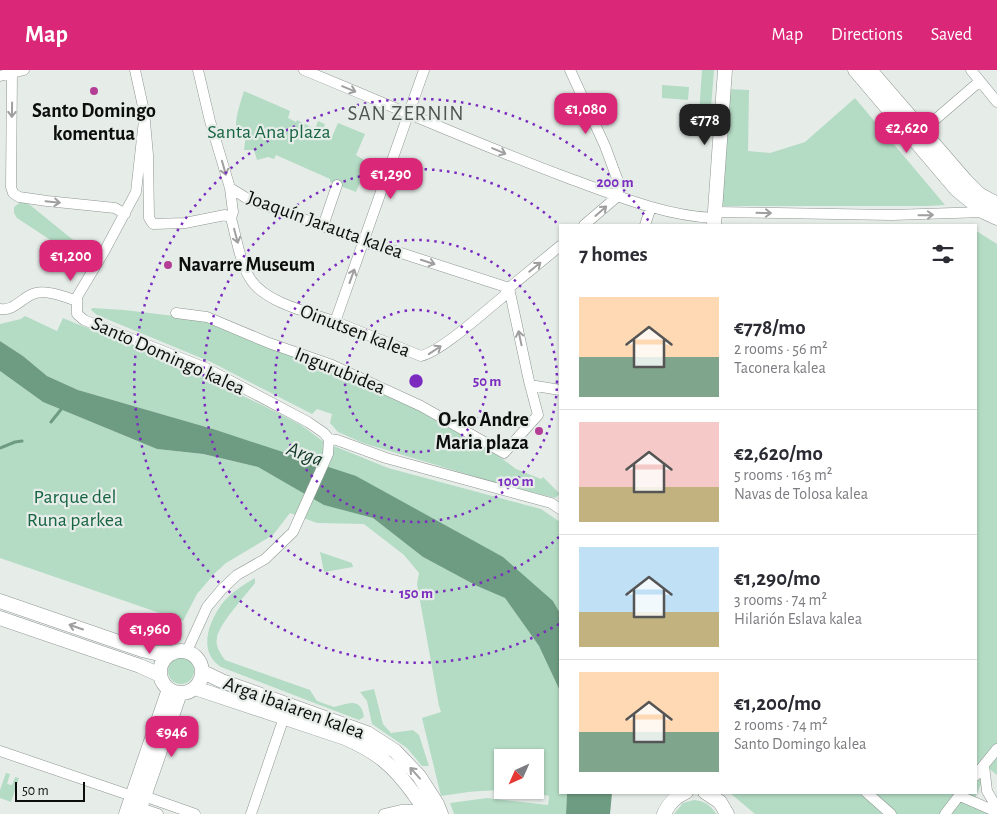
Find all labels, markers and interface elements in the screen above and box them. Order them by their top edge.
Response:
text: Map [25,23,68,47]
text: Map [772,26,803,44]
text: Directions [831,26,903,44]
text: Saved [931,26,972,44]
one-way arrow [341,84,356,94]
marker: Santo Domingo komentua [88,85,100,97]
pin: €1,080 [545,92,627,135]
one-way arrow [7,101,16,117]
place label: Santo Domingo komentua [32,101,156,144]
text: €1,080 [565,101,607,117]
district label: SAN ZERNIN [347,103,465,124]
pin: €778 [675,104,735,146]
text: €778 [690,112,720,128]
pin: €2,620 [866,112,948,154]
text: €2,620 [886,120,928,136]
park label: Santa Ana plaza [207,122,331,142]
one-way arrow [491,147,506,156]
pin: €1,290 [350,158,432,200]
one-way arrow [220,160,229,176]
text: €1,290 [371,166,411,182]
text: 200 m [596,175,634,190]
street label: Joaquín Jarauta kalea [244,187,406,263]
one-way arrow [45,197,61,207]
one-way arrow [594,205,607,216]
one-way arrow [756,208,772,218]
one-way arrow [918,210,934,219]
one-way arrow [231,228,241,244]
pin: €1,200 [30,240,112,282]
icon: filters [929,240,957,268]
text: 7 homes [579,244,648,265]
text: €1,200 [50,248,92,264]
place label: Navarre Museum [178,255,315,275]
one-way arrow [419,257,435,267]
marker: Navarre Museum [162,259,174,271]
one-way arrow [528,262,541,273]
one-way arrow [348,269,357,284]
street label: Oinutsen kalea [297,301,413,361]
street label: Santo Domingo kalea [88,313,248,399]
icon: home [619,317,679,377]
text: €778/mo [734,317,806,338]
one-way arrow [514,330,524,346]
text: 2 rooms · 56 m² [734,341,828,357]
street label: Ingurubidea [292,344,388,398]
one-way arrow [427,344,441,354]
text: Taconera kalea [734,360,826,376]
centre of rings [407,372,425,390]
text: 50 m [473,374,501,389]
place label: O-ko Andre Maria plaza [436,410,529,453]
marker: O-ko Andre Maria plaza [533,425,545,437]
water label: Arga [283,437,326,470]
icon: home [619,442,679,502]
text: €2,620/mo [734,443,823,464]
text: 5 rooms · 163 m² [734,467,832,483]
text: 100 m [498,474,534,489]
text: Navas de Tolosa kalea [734,486,868,502]
park label: Parque del Runa parkea [27,487,123,530]
icon: home [619,567,679,627]
text: €1,290/mo [734,568,820,589]
text: 150 m [399,586,433,601]
text: 3 rooms · 74 m² [734,592,827,608]
text: Hilarión Eslava kalea [734,611,862,627]
pin: €1,960 [109,612,191,655]
text: €1,960 [130,621,170,637]
one-way arrow [68,622,84,632]
street label: Arga ibaiaren kalea [221,673,367,743]
icon: home [619,692,679,752]
text: €1,200/mo [734,693,821,714]
pin: €946 [142,716,202,758]
text: 2 rooms · 74 m² [734,717,828,733]
text: €946 [157,724,187,740]
text: Santo Domingo kalea [734,736,866,752]
north arrow [494,749,544,799]
map controls [494,749,544,799]
one-way arrow [409,766,421,779]
scale bar [15,779,85,802]
text: 50 m [22,784,49,798]

